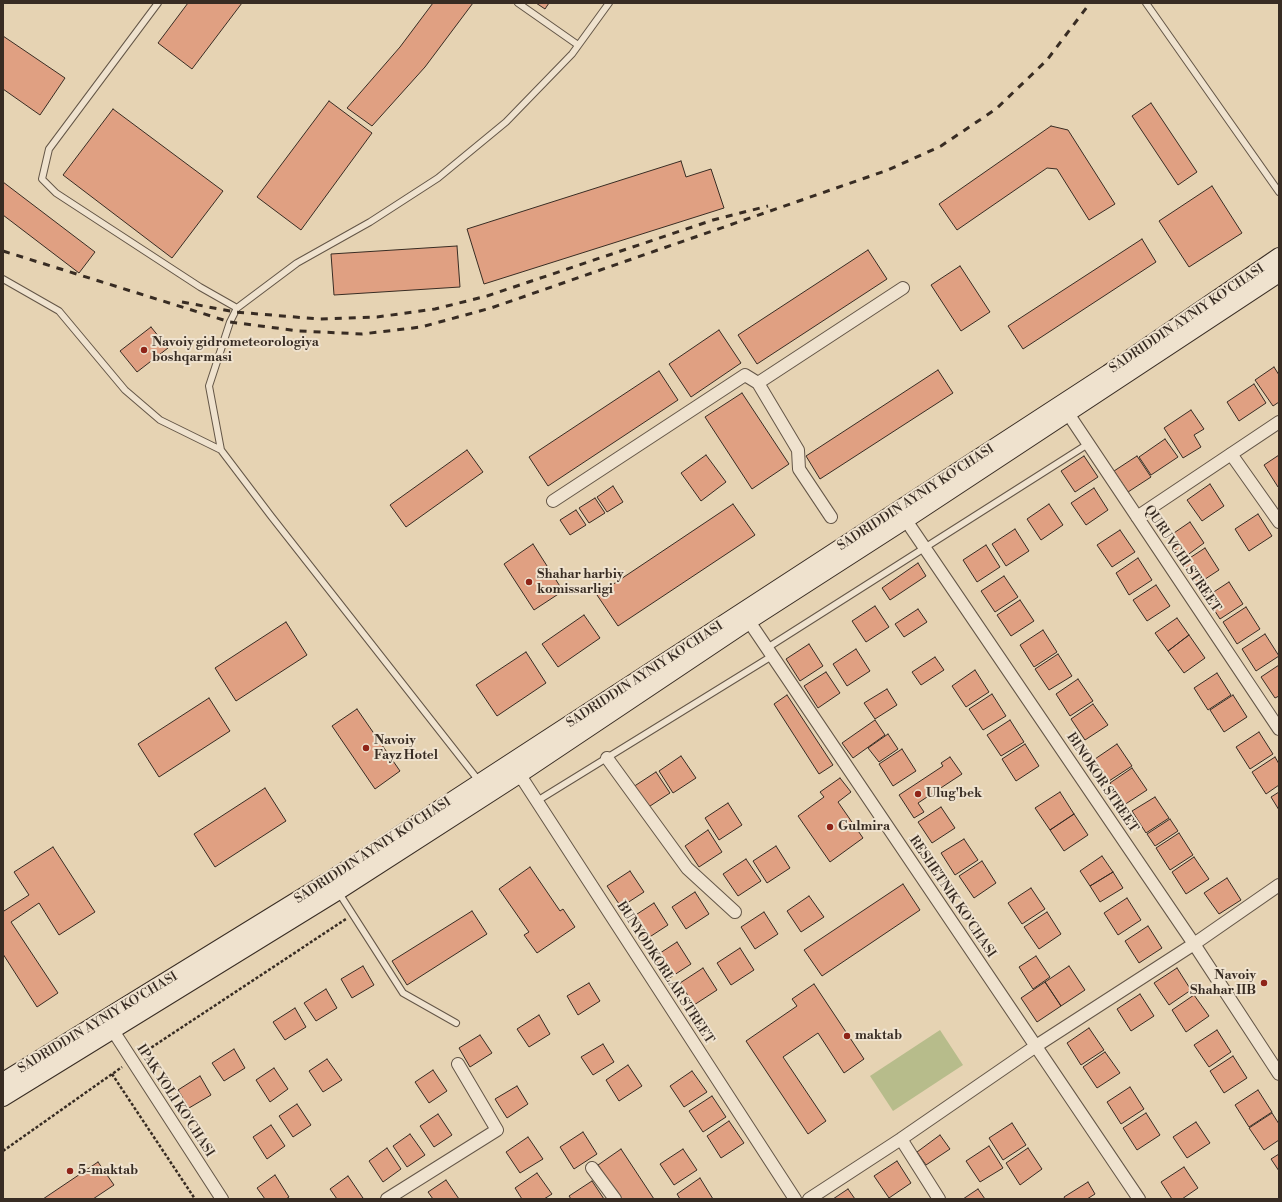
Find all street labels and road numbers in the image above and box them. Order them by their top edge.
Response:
street label: SADRIDDIN AYNIY KO'CHASI [1107,261,1267,377]
street label: SADRIDDIN AYNIY KO'CHASI [835,441,997,555]
street label: QURUVCHI STREET [1140,503,1224,615]
street label: SADRIDDIN AYNIY KO'CHASI [564,618,726,732]
street label: BINOKOR STREET [1063,730,1141,836]
street label: SADRIDDIN AYNIY KO'CHASI [292,794,454,908]
street label: RESHETNIK KO'CHASI [905,833,999,961]
street label: BUNYODKORLAR STREET [613,899,717,1047]
street label: SADRIDDIN AYNIY KO'CHASI [15,969,181,1077]
street label: IPAK YOLI KO'CHASI [133,1042,217,1160]

